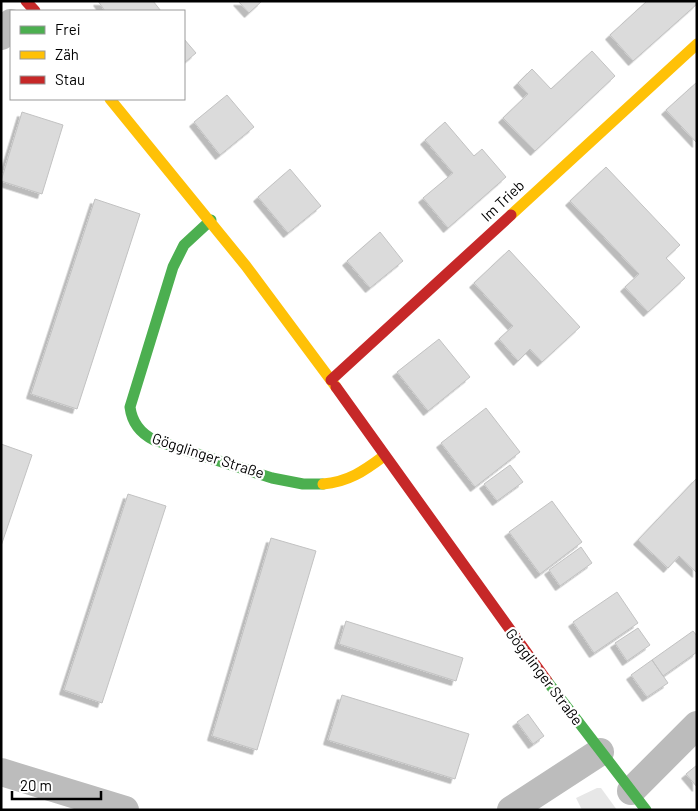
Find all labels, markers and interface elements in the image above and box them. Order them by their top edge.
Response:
legend [10,10,185,100]
text: Frei [55,20,81,38]
text: Zäh [55,45,79,63]
text: Stau [55,70,85,88]
street label: Im Trieb [477,176,528,225]
street label: Gögglinger Straße [150,428,267,482]
street label: Gögglinger Straße [502,624,587,728]
scale bar [12,768,101,800]
text: 20 m [20,776,52,794]

